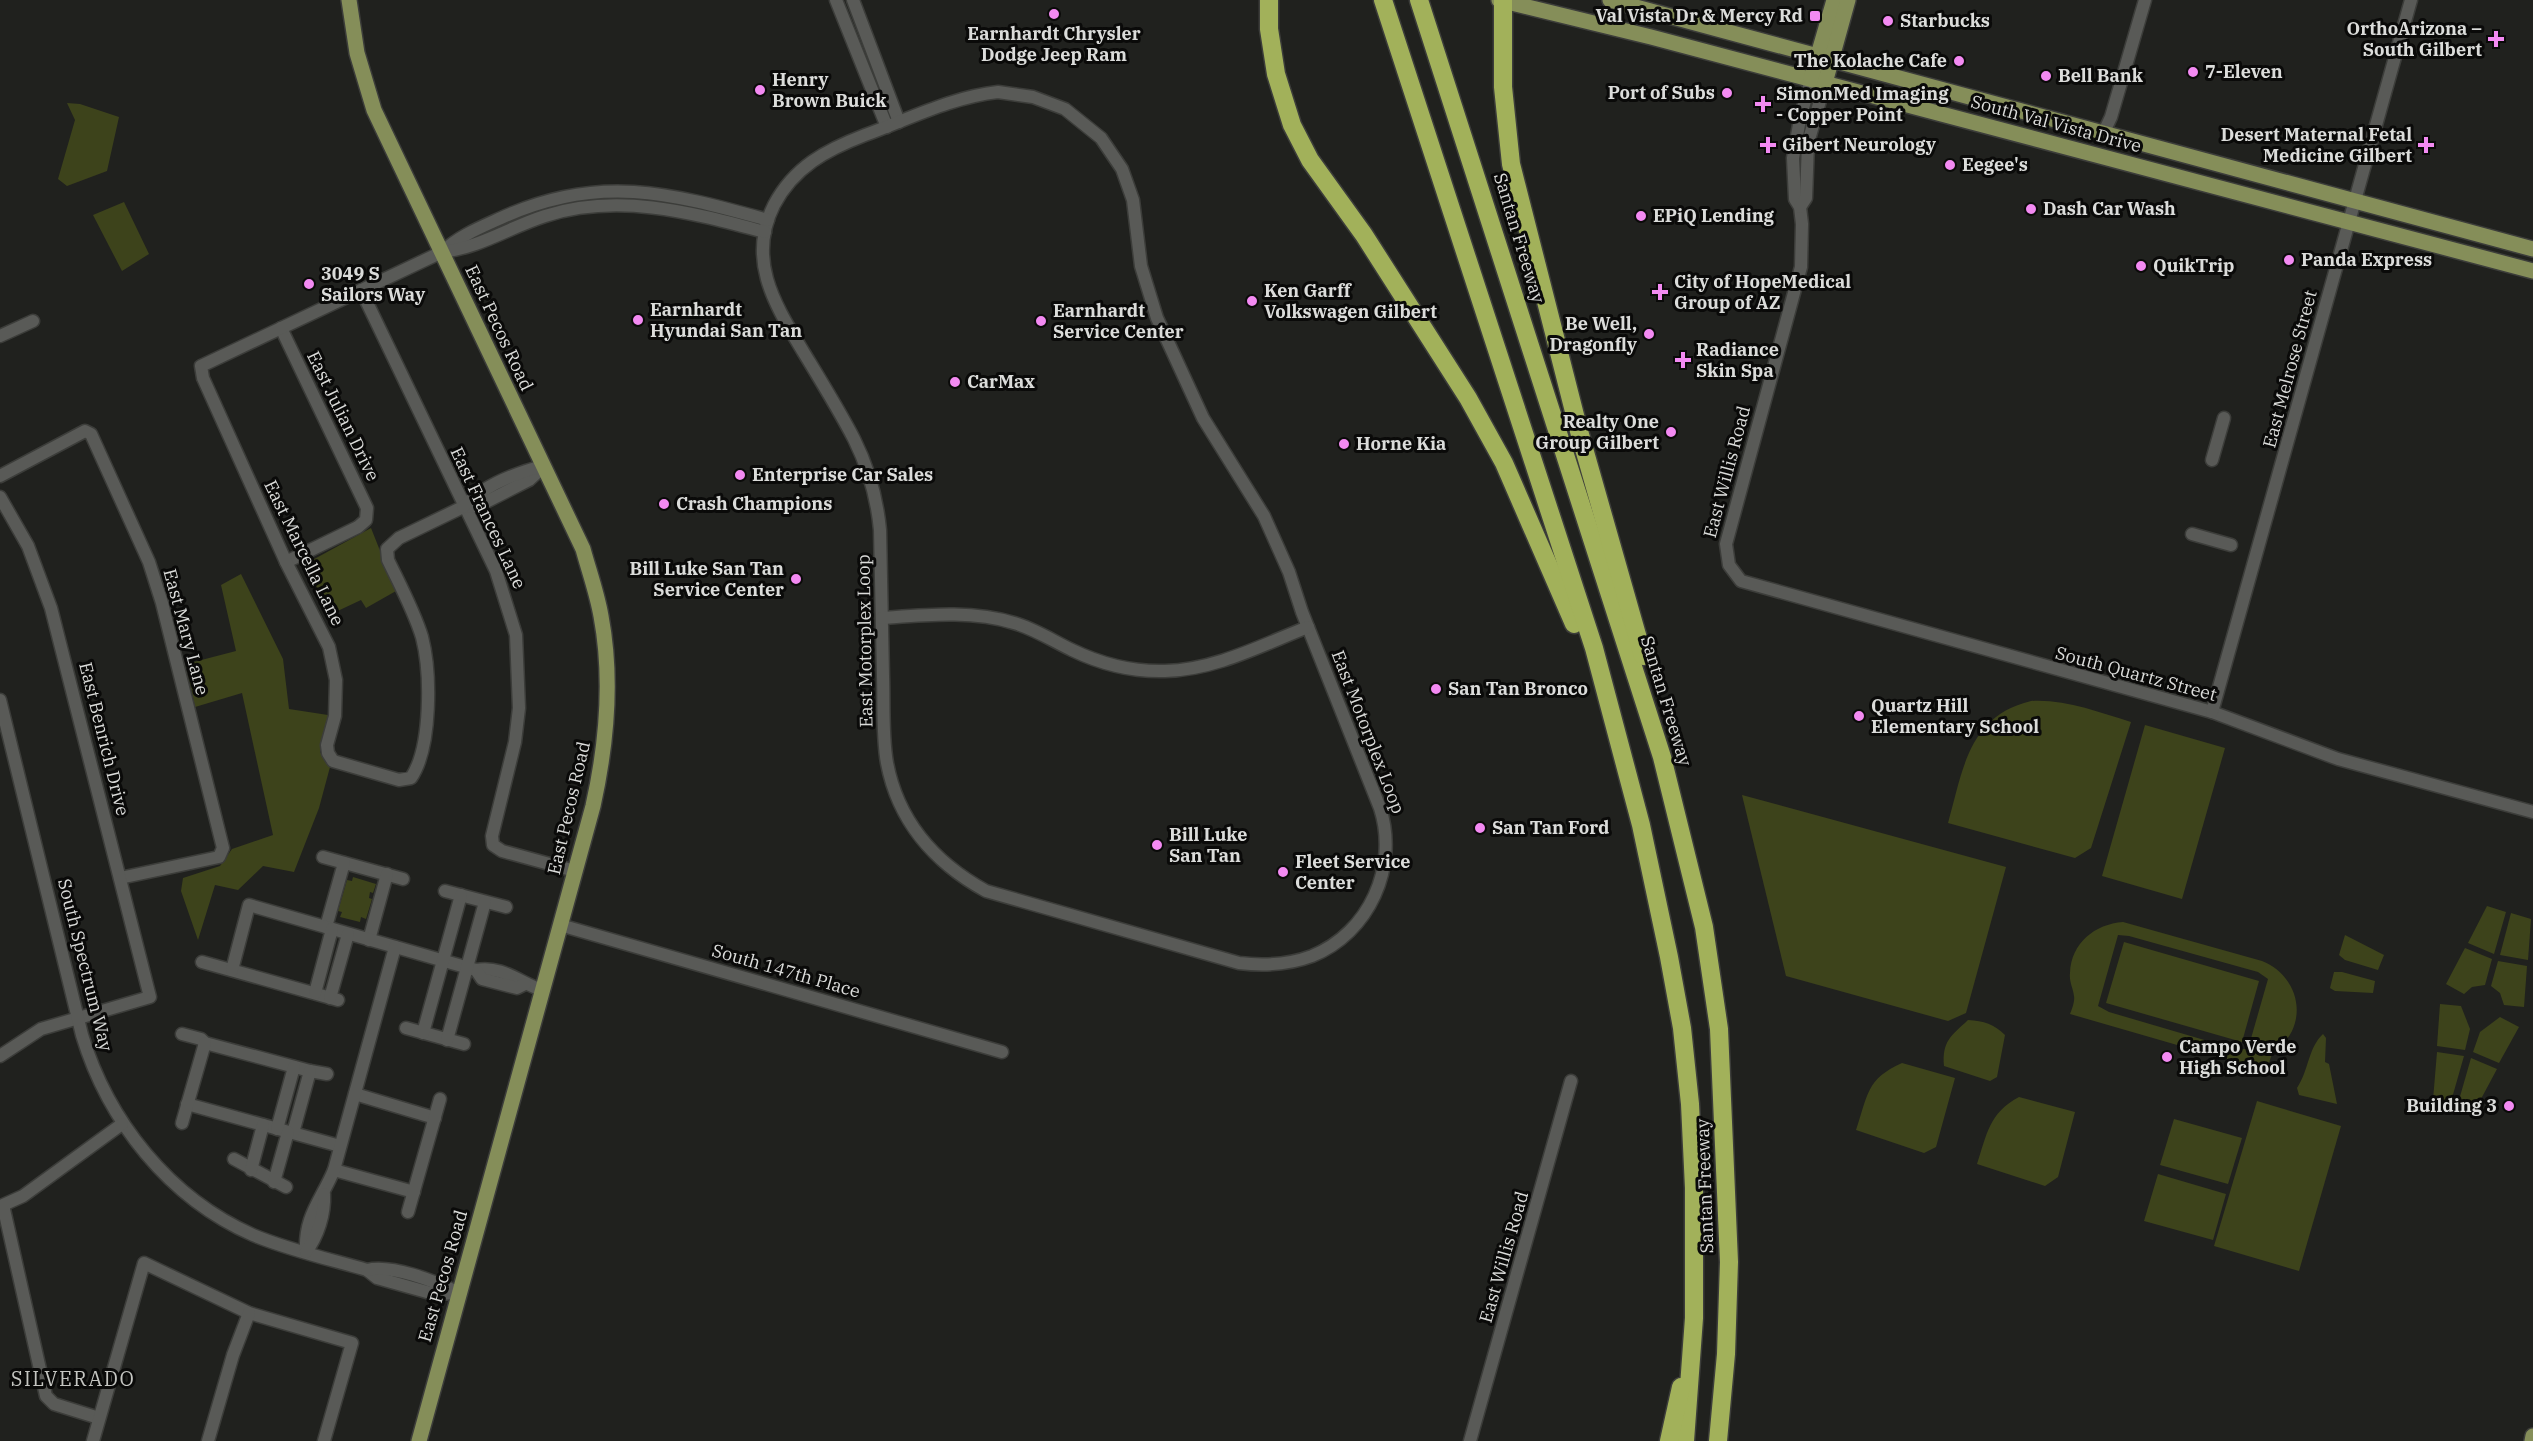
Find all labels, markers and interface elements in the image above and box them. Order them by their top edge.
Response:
place label: Val Vista Dr & Mercy Rd [1595,4,1803,27]
marker: Earnhardt Chrysler Dodge Jeep Ram [1047,7,1061,21]
marker: Val Vista Dr & Mercy Rd [1808,9,1822,23]
place label: Starbucks [1900,9,1990,32]
marker: Starbucks [1881,14,1895,28]
place label: OrthoArizona – South Gilbert [2347,17,2482,61]
place label: Earnhardt Chrysler Dodge Jeep Ram [967,22,1141,66]
marker: OrthoArizona – South Gilbert [2487,30,2505,48]
place label: The Kolache Cafe [1794,49,1947,72]
marker: The Kolache Cafe [1952,54,1966,68]
place label: 7-Eleven [2205,60,2283,83]
place label: Bell Bank [2058,64,2144,87]
marker: 7-Eleven [2186,65,2200,79]
place label: Henry Brown Buick [772,68,887,112]
marker: Bell Bank [2039,69,2053,83]
place label: Port of Subs [1608,81,1715,104]
place label: SimonMed Imaging - Copper Point [1776,82,1949,126]
marker: Henry Brown Buick [753,83,767,97]
marker: Port of Subs [1720,86,1734,100]
street label: South Val Vista Drive [1968,90,2144,157]
marker: SimonMed Imaging - Copper Point [1754,95,1772,113]
place label: Desert Maternal Fetal Medicine Gilbert [2221,123,2412,167]
place label: Gibert Neurology [1782,133,1937,156]
marker: Gibert Neurology [1759,136,1777,154]
marker: Desert Maternal Fetal Medicine Gilbert [2417,136,2435,154]
place label: Eegee's [1962,153,2028,176]
marker: Eegee's [1943,158,1957,172]
street label: Santan Freeway [1489,170,1550,306]
place label: Dash Car Wash [2043,197,2176,220]
marker: Dash Car Wash [2024,202,2038,216]
place label: EPiQ Lending [1653,204,1775,227]
marker: EPiQ Lending [1634,209,1648,223]
place label: Panda Express [2301,248,2432,271]
marker: Panda Express [2282,253,2296,267]
place label: QuikTrip [2153,254,2234,277]
marker: QuikTrip [2134,259,2148,273]
street label: East Pecos Road [460,261,539,394]
place label: 3049 S Sailors Way [321,262,426,306]
place label: City of HopeMedical Group of AZ [1674,270,1851,314]
marker: 3049 S Sailors Way [302,277,316,291]
place label: Ken Garff Volkswagen Gilbert [1264,279,1437,323]
marker: City of HopeMedical Group of AZ [1651,283,1669,301]
street label: East Melrose Street [2257,287,2322,450]
marker: Ken Garff Volkswagen Gilbert [1245,294,1259,308]
place label: Earnhardt Hyundai San Tan [650,298,802,342]
place label: Earnhardt Service Center [1053,299,1184,343]
place label: Be Well, Dragonfly [1550,312,1638,356]
marker: Earnhardt Hyundai San Tan [631,313,645,327]
marker: Earnhardt Service Center [1034,314,1048,328]
marker: Be Well, Dragonfly [1642,327,1656,341]
place label: Radiance Skin Spa [1696,338,1779,382]
street label: East Julian Drive [302,347,385,485]
marker: Radiance Skin Spa [1674,351,1692,369]
place label: CarMax [967,370,1035,393]
marker: CarMax [948,375,962,389]
street label: East Willis Road [1698,403,1755,540]
place label: Realty One Group Gilbert [1535,410,1659,454]
marker: Realty One Group Gilbert [1664,425,1678,439]
place label: Horne Kia [1356,432,1446,455]
marker: Horne Kia [1337,437,1351,451]
street label: East Frances Lane [445,443,531,592]
place label: Enterprise Car Sales [752,463,933,486]
marker: Enterprise Car Sales [733,468,747,482]
street label: East Marcella Lane [259,476,350,629]
place label: Crash Champions [676,492,832,515]
marker: Crash Champions [657,497,671,511]
street label: East Motorplex Loop [851,554,878,728]
place label: Bill Luke San Tan Service Center [629,557,784,601]
street label: East Mary Lane [159,566,214,698]
marker: Bill Luke San Tan Service Center [789,572,803,586]
street label: Santan Freeway [1636,633,1697,769]
street label: South Quartz Street [2053,641,2219,706]
street label: East Motorplex Loop [1327,647,1410,817]
street label: East Benrich Drive [74,660,135,818]
place label: San Tan Bronco [1448,677,1588,700]
marker: San Tan Bronco [1429,682,1443,696]
place label: Quartz Hill Elementary School [1871,694,2039,738]
marker: Quartz Hill Elementary School [1852,709,1866,723]
street label: East Pecos Road [542,739,595,877]
place label: San Tan Ford [1492,816,1609,839]
marker: San Tan Ford [1473,821,1487,835]
place label: Bill Luke San Tan [1169,823,1247,867]
marker: Bill Luke San Tan [1150,838,1164,852]
place label: Fleet Service Center [1295,850,1410,894]
marker: Fleet Service Center [1276,865,1290,879]
street label: South Spectrum Way [53,876,118,1054]
street label: South 147th Place [709,938,863,1003]
place label: Campo Verde High School [2179,1035,2297,1079]
marker: Campo Verde High School [2160,1050,2174,1064]
place label: Building 3 [2406,1094,2497,1117]
marker: Building 3 [2502,1099,2516,1113]
street label: Santan Freeway [1691,1118,1718,1254]
street label: East Willis Road [1474,1188,1533,1325]
street label: East Pecos Road [413,1207,472,1345]
district label: SILVERADO [11,1365,135,1392]

